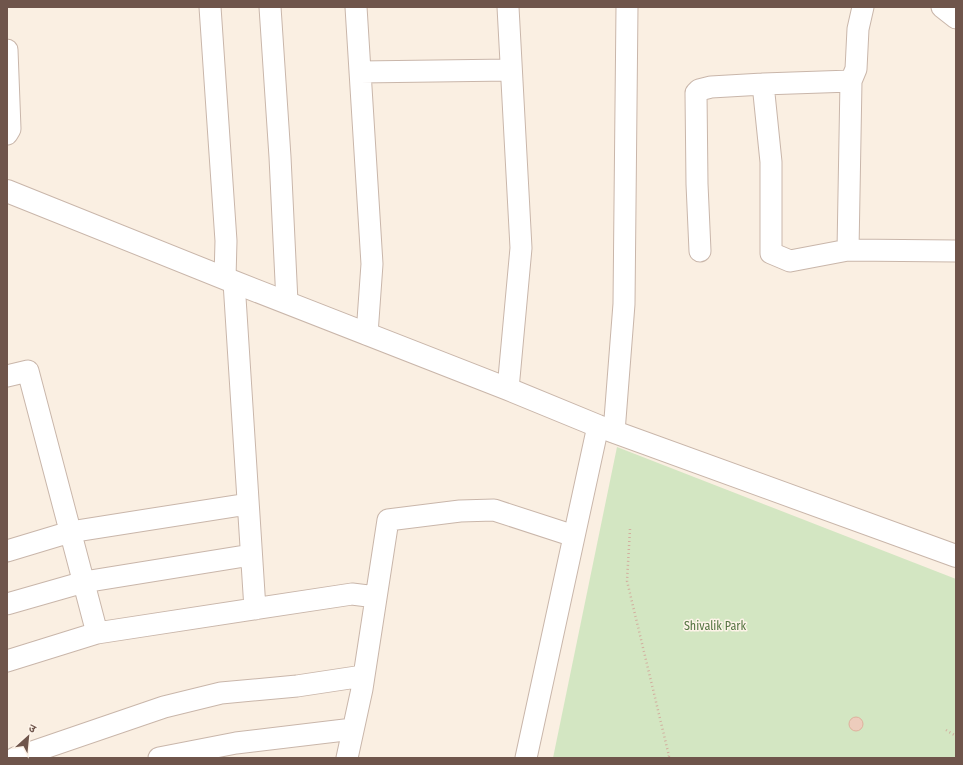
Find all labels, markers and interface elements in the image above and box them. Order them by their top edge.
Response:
park label: Shivalik Park [684,619,746,633]
north arrow [8,717,48,757]
text: उ [26,721,39,736]

